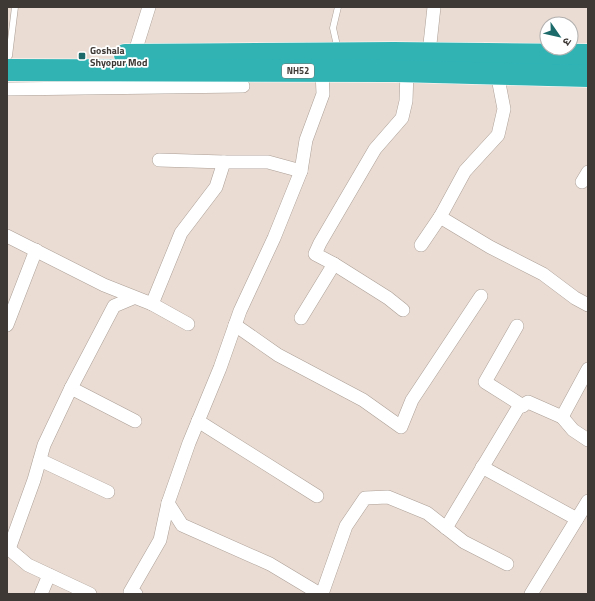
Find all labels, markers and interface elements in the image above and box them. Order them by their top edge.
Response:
north arrow [539,16,579,56]
text: उ [559,34,576,49]
place label: Goshala Shyopur Mod [90,43,147,70]
marker: Goshala Shyopur Mod [77,51,87,61]
road number: NH52 [282,64,314,78]

